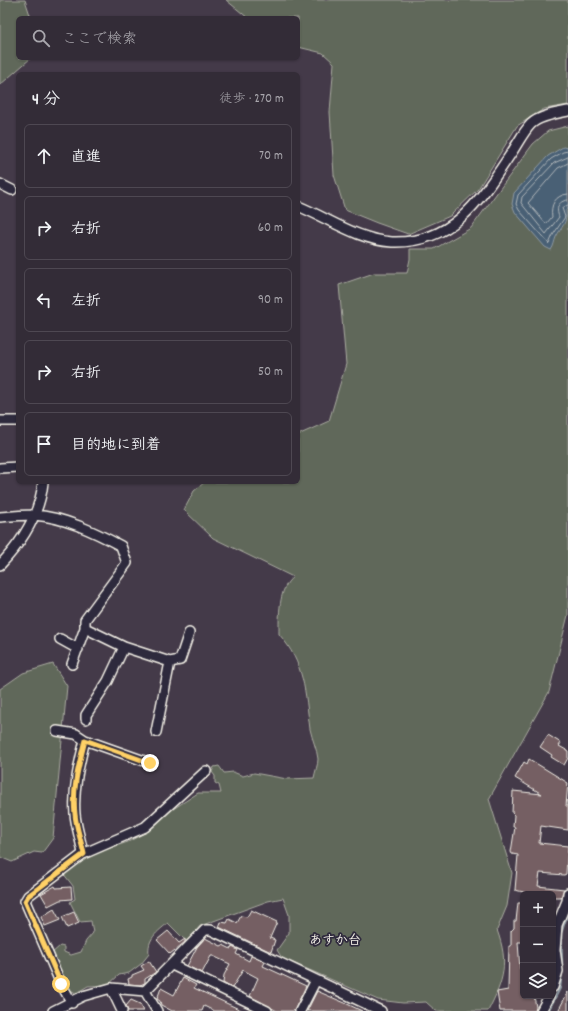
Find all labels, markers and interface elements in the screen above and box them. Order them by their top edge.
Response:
search box [16,16,300,60]
icon: search [30,27,52,49]
text: ここで検索 [62,29,137,51]
text: 4 分 [32,89,60,113]
text: 徒歩 · 270 m [219,90,284,109]
icon: ahead [33,145,55,167]
text: 直進 [71,147,101,169]
text: 70 m [259,147,283,166]
icon: right [33,217,55,239]
text: 右折 [71,219,101,241]
text: 60 m [258,219,283,238]
icon: left [33,289,55,311]
text: 左折 [71,291,101,313]
text: 90 m [258,291,283,310]
icon: right [33,361,55,383]
text: 右折 [71,363,101,385]
text: 50 m [258,363,283,382]
icon: arrive [33,433,55,455]
text: 目的地に到着 [71,435,161,457]
route end [141,754,159,772]
map controls [520,891,556,999]
button: + [520,891,556,927]
button: − [520,927,556,963]
district label: あすか台 [309,932,361,951]
button: layers [520,963,556,999]
route start [52,975,70,993]

